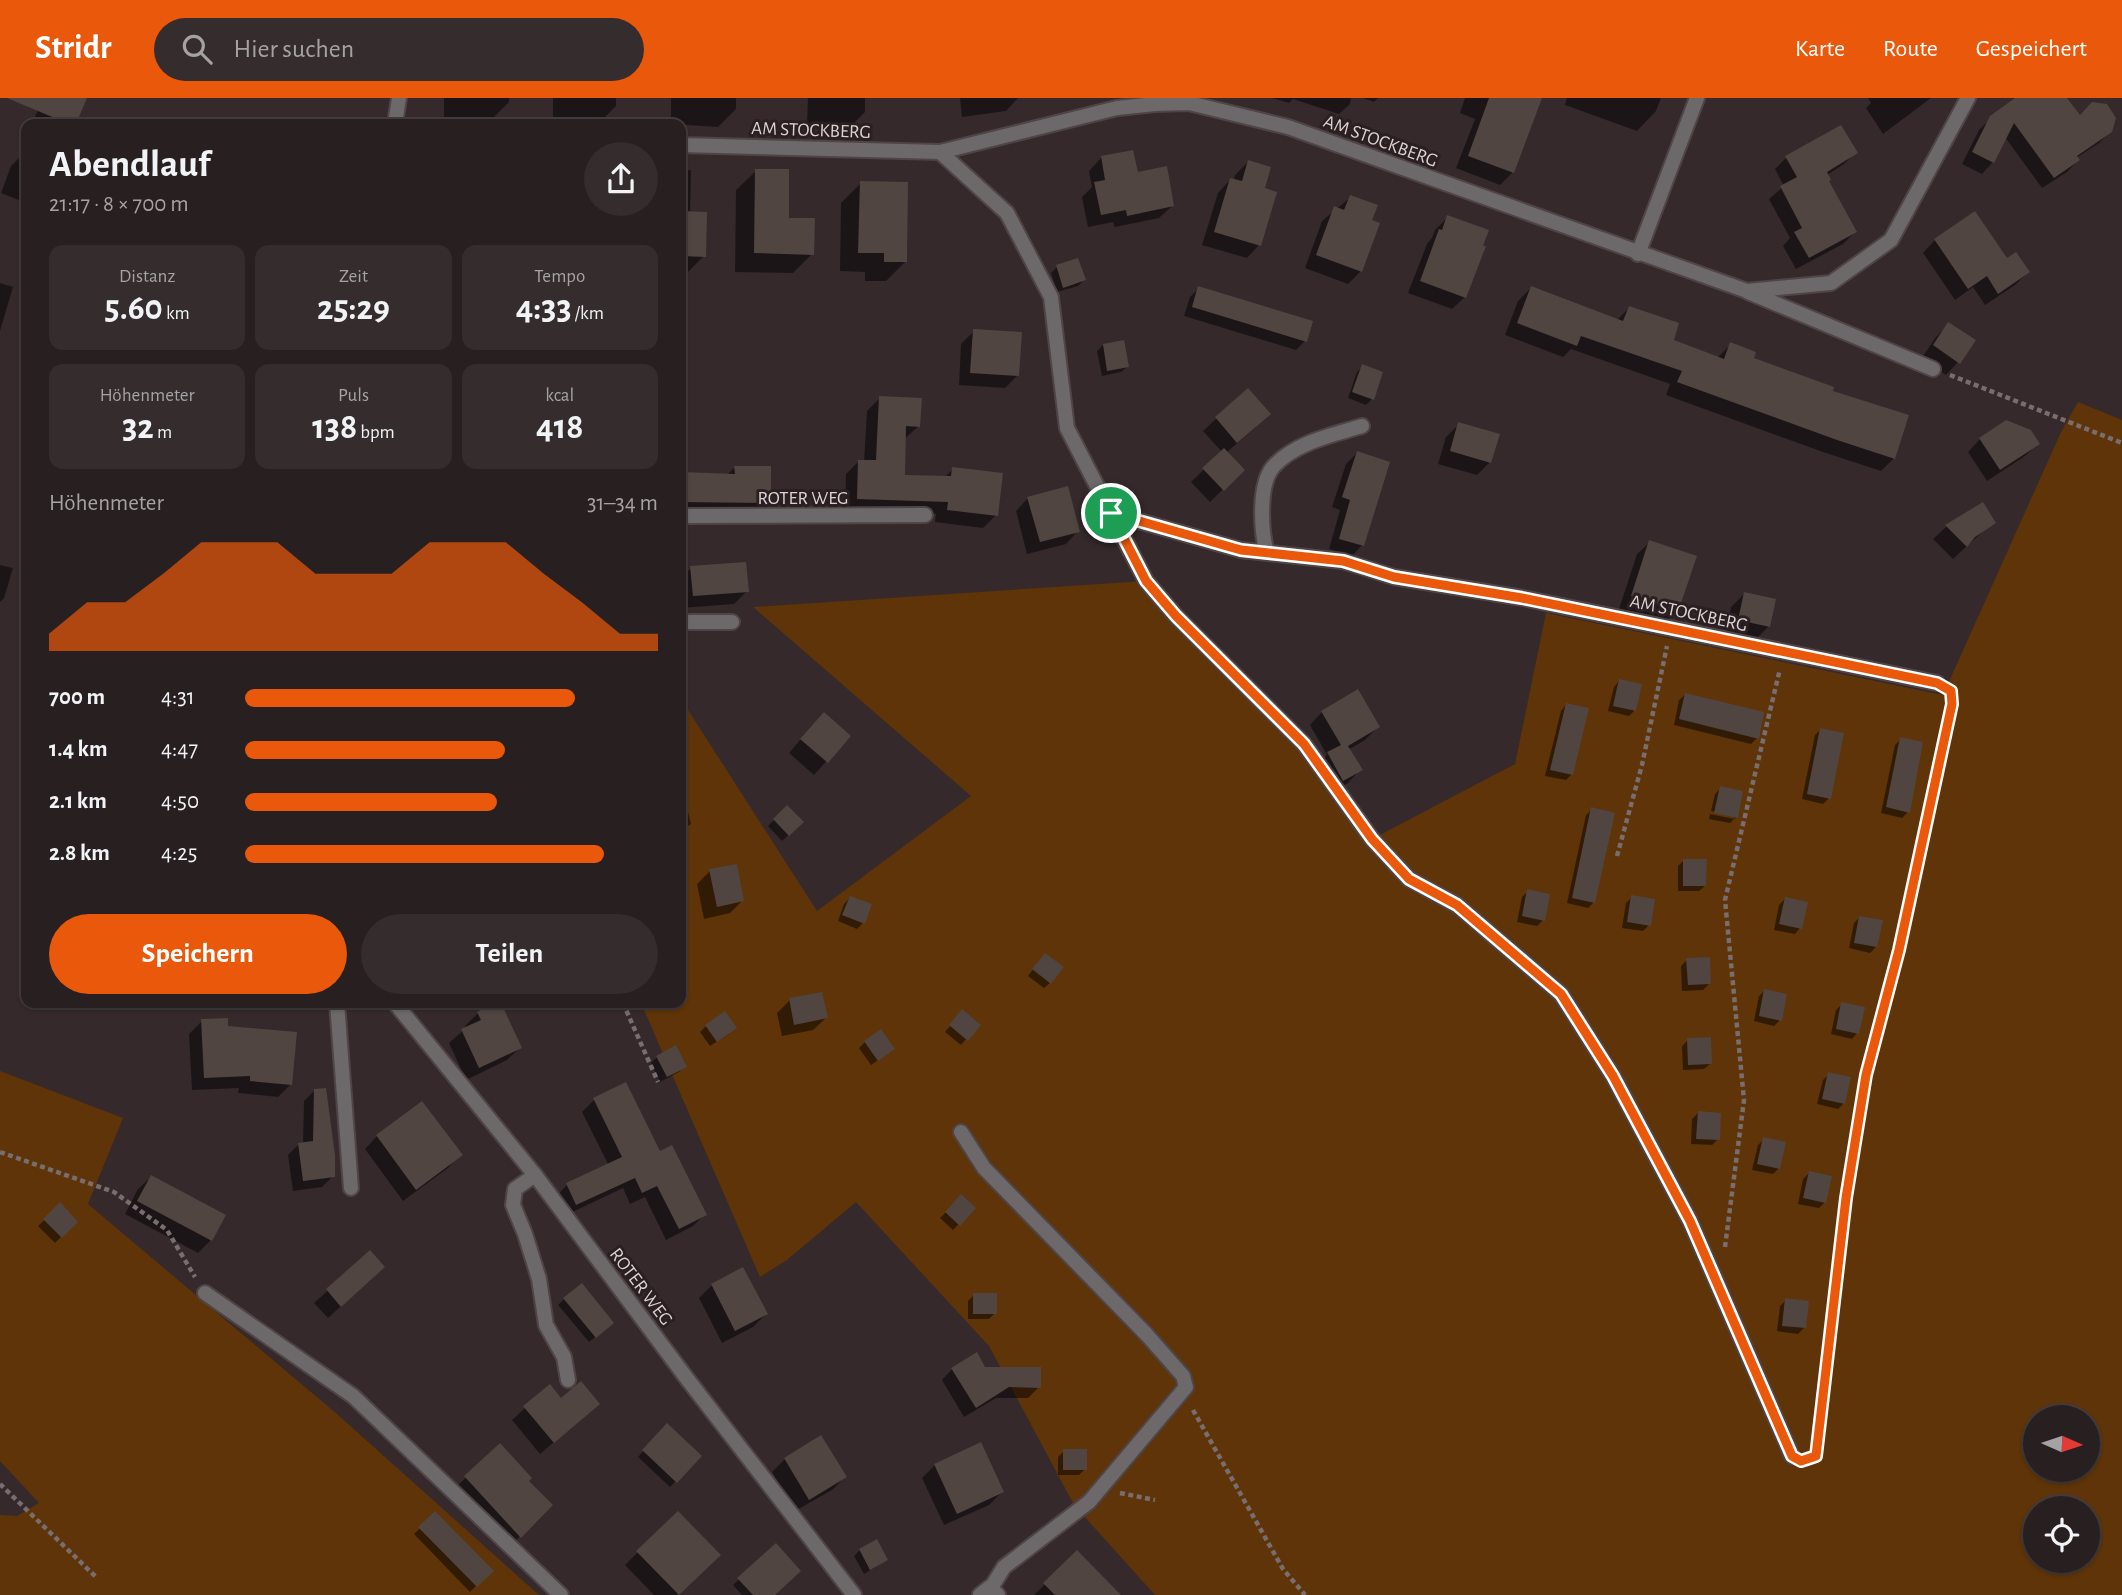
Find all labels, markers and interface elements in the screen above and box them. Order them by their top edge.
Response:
search box [154,18,644,81]
icon: search [178,30,216,68]
text: Stridr [35,32,112,65]
text: Hier suchen [234,36,354,62]
text: Karte [1795,37,1845,61]
text: Route [1883,37,1938,61]
text: Gespeichert [1976,37,2087,61]
street label: AM STOCKBERG [1321,112,1440,171]
street label: AM STOCKBERG [751,119,871,142]
button: share [584,142,658,216]
text: Abendlauf [49,146,210,184]
text: 21:17 · 8 × 700 m [49,193,189,216]
text: Distanz [119,267,175,286]
text: Zeit [339,267,368,286]
text: Tempo [534,267,585,286]
text: 5.60 [105,291,163,326]
text: 25:29 [317,291,390,326]
text: 4:33 [516,291,571,326]
text: km [163,304,190,323]
text: /km [571,304,604,323]
text: Höhenmeter [100,386,195,405]
text: Puls [338,386,369,405]
text: kcal [545,386,574,405]
text: 32 [122,410,154,445]
text: 138 [312,410,357,445]
text: 418 [536,410,584,445]
text: m [154,423,172,442]
text: bpm [357,423,395,442]
pin [1081,483,1141,543]
street label: ROTER WEG [757,489,849,508]
text: Höhenmeter [49,492,164,515]
text: 31–34 m [587,492,658,515]
icon: arrive [1092,494,1130,532]
street label: AM STOCKBERG [1628,592,1749,635]
text: 700 m [49,686,105,709]
text: 4:31 [161,686,195,709]
text: 1.4 km [49,738,108,761]
text: 4:47 [161,738,198,761]
text: 2.1 km [49,790,107,813]
text: 4:50 [161,790,199,813]
text: 2.8 km [49,842,110,865]
text: 4:25 [161,842,197,865]
button: Speichern [49,914,347,994]
button: Teilen [361,914,658,994]
street label: ROTER WEG [606,1245,676,1329]
north arrow [2023,1405,2100,1482]
map controls [2023,1405,2100,1573]
button: locate [2023,1496,2100,1573]

